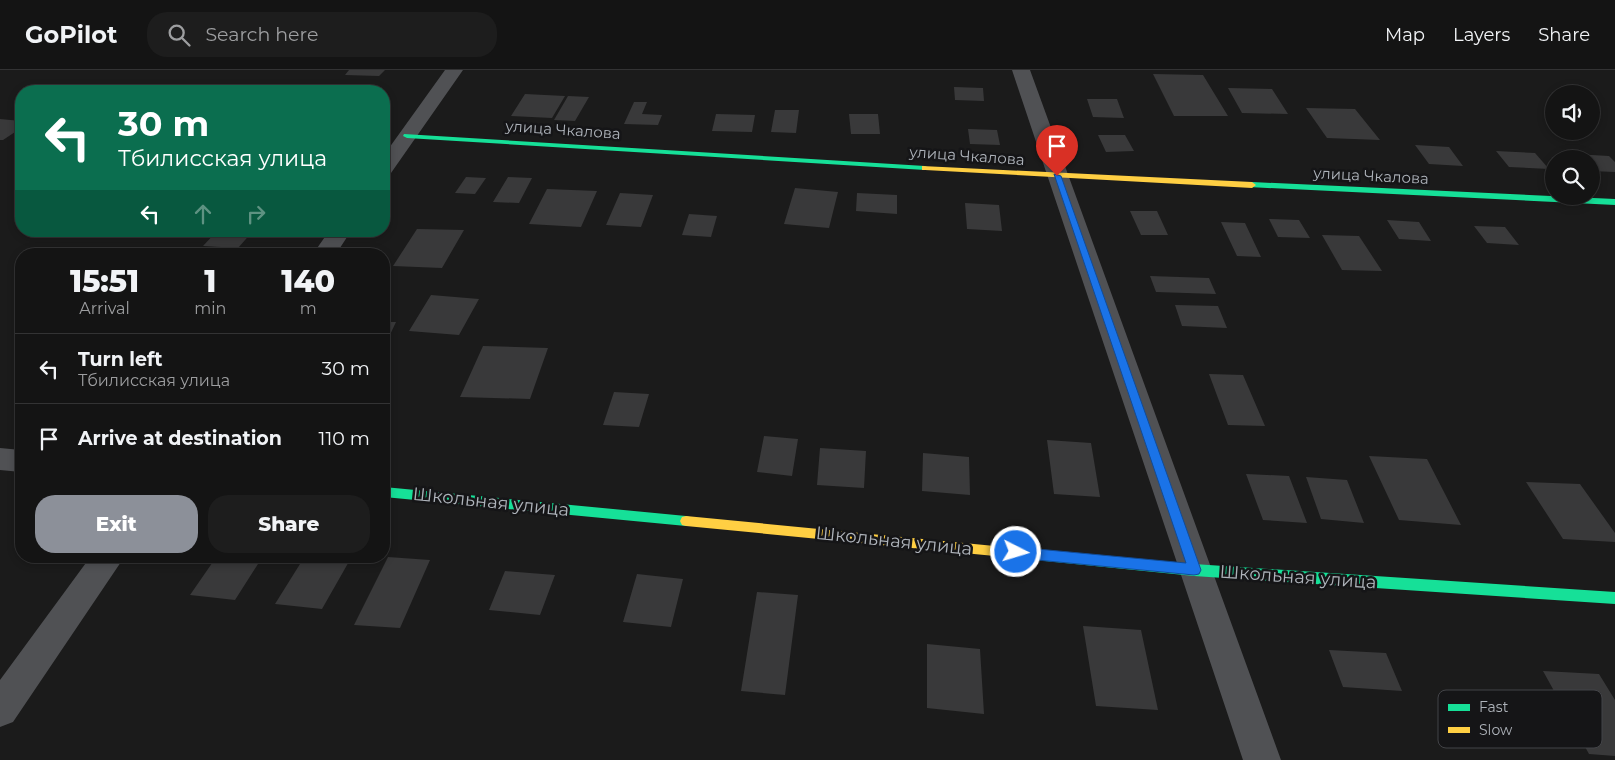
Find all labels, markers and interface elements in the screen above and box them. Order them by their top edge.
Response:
search box [147,12,497,57]
text: GoPilot [25,20,117,49]
icon: search [165,21,193,49]
text: Search here [205,23,318,46]
text: Map [1385,24,1425,46]
text: Layers [1453,24,1510,46]
text: Share [1538,24,1590,46]
map controls [1545,85,1600,205]
button: sound [1545,85,1600,140]
text: 30 m [118,102,209,145]
icon: left [35,105,100,170]
street label: улица Чкалова [504,116,621,143]
pin [1036,125,1078,176]
icon: arrive [1043,132,1071,160]
street label: улица Чкалова [908,142,1025,169]
text: Тбилисская улица [118,145,327,172]
button: search [1545,150,1600,205]
street label: улица Чкалова [1312,163,1429,188]
icon: left [136,200,164,228]
icon: ahead [189,200,217,228]
icon: right [242,200,270,228]
text: 15:51 [70,263,139,300]
text: 1 [204,263,216,300]
text: 140 [281,263,335,300]
text: Arrival [79,299,130,318]
text: min [194,299,226,318]
text: m [300,299,317,318]
text: Turn left [78,348,163,371]
icon: left [35,355,63,383]
text: 30 m [322,357,370,380]
text: Тбилисская улица [78,371,230,390]
icon: arrive [35,425,63,453]
text: Arrive at destination [78,427,282,450]
text: 110 m [319,427,370,450]
street label: Школьная улица [412,483,570,521]
button: Exit [35,495,198,553]
button: Share [208,495,370,553]
street label: Школьная улица [815,522,973,560]
position arrow [989,525,1041,577]
street label: Школьная улица [1219,561,1377,593]
legend [1438,690,1602,748]
text: Fast [1479,698,1509,716]
text: Slow [1479,721,1513,739]

